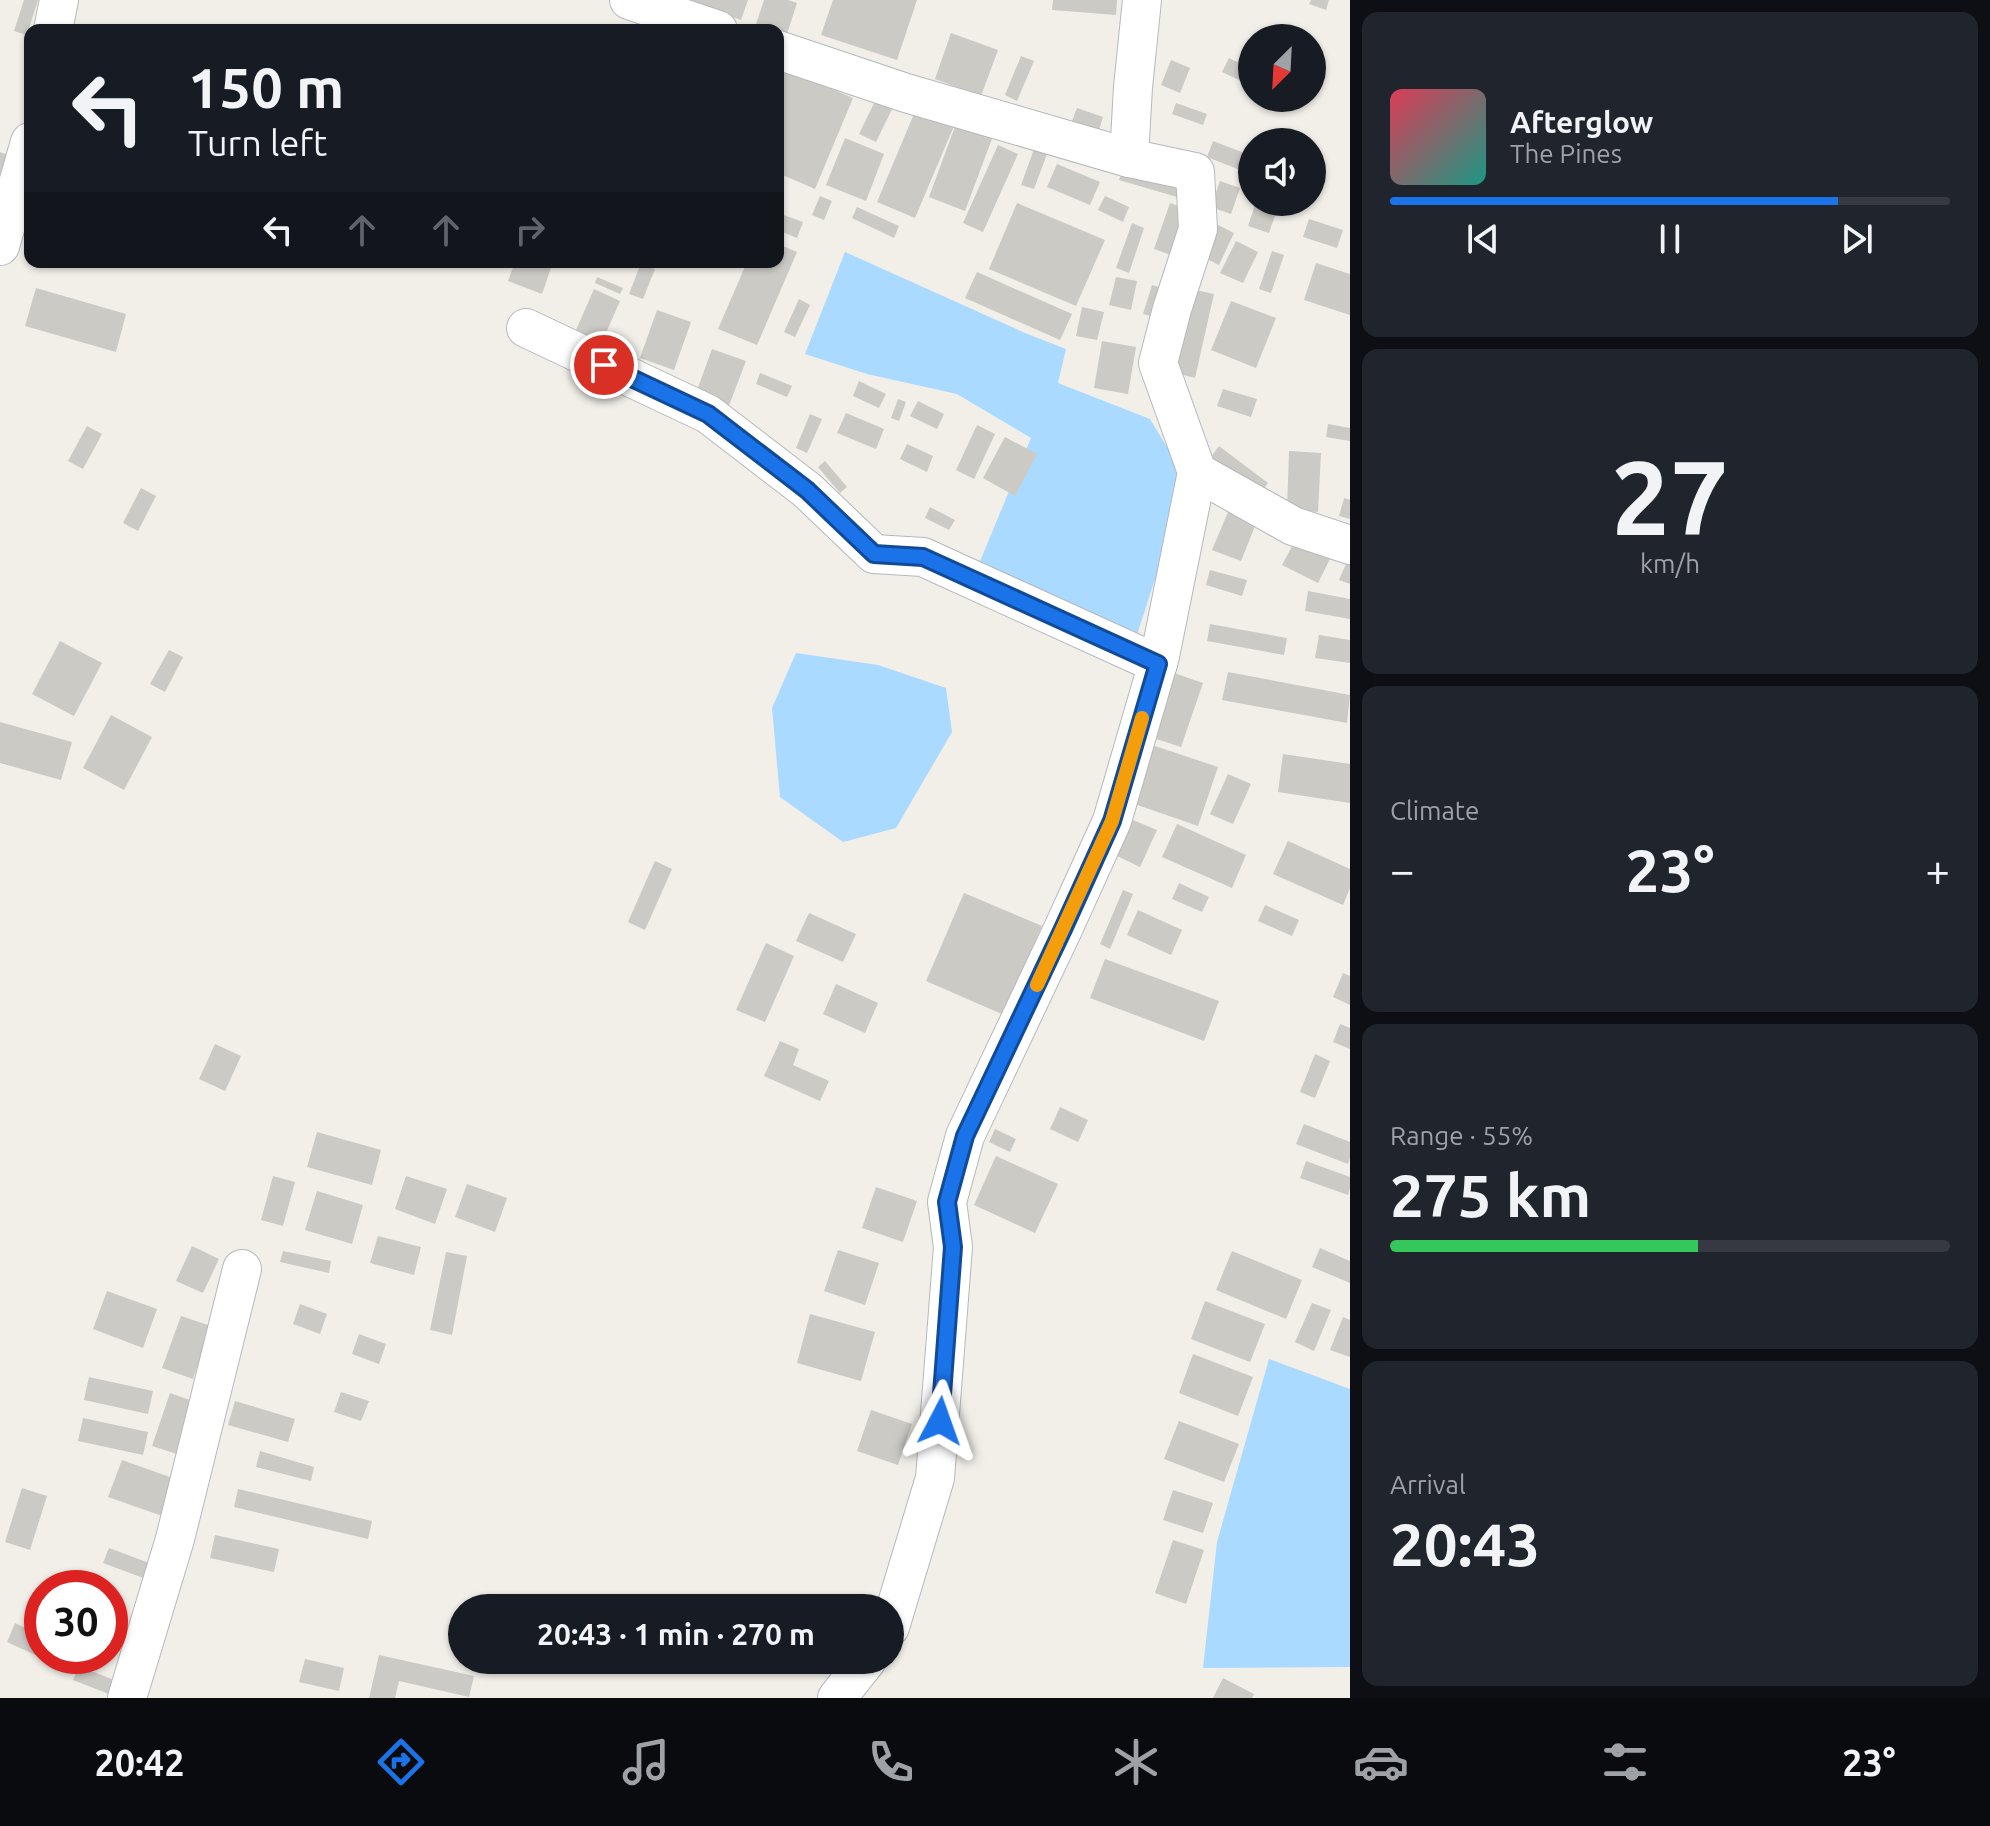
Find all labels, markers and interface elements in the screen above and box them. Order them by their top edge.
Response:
north arrow [1238,24,1326,112]
map controls [1238,24,1326,216]
icon: left [56,56,160,160]
text: 150 m [188,56,344,119]
text: Afterglow [1510,105,1653,139]
text: Turn left [188,122,327,163]
button: sound [1238,128,1326,216]
text: The Pines [1510,139,1622,168]
icon: left [256,208,300,252]
icon: ahead [340,208,384,252]
icon: ahead [424,208,468,252]
icon: right [508,208,552,252]
icon: previous [1461,217,1505,261]
icon: pause [1648,217,1692,261]
icon: next [1835,217,1879,261]
pin [570,331,638,399]
icon: arrive [582,343,626,387]
text: 27 [1611,438,1729,555]
text: km/h [1640,549,1700,578]
text: Climate [1390,796,1479,825]
text: 23° [1626,836,1714,903]
text: − [1390,845,1415,894]
text: + [1925,845,1950,894]
text: Range · 55% [1390,1121,1533,1150]
text: 275 km [1390,1161,1591,1228]
position arrow [898,1379,982,1463]
text: Arrival [1390,1470,1466,1499]
text: 20:43 [1390,1510,1540,1577]
speed limit sign: 30 [24,1570,128,1674]
text: 20:43 · 1 min · 270 m [537,1617,815,1651]
icon: directions [373,1734,429,1790]
icon: music [618,1734,674,1790]
icon: phone [863,1734,919,1790]
icon: climate [1108,1734,1164,1790]
icon: car [1353,1734,1409,1790]
icon: filters [1597,1734,1653,1790]
text: 20:42 [94,1742,184,1783]
text: 23° [1842,1742,1896,1783]

